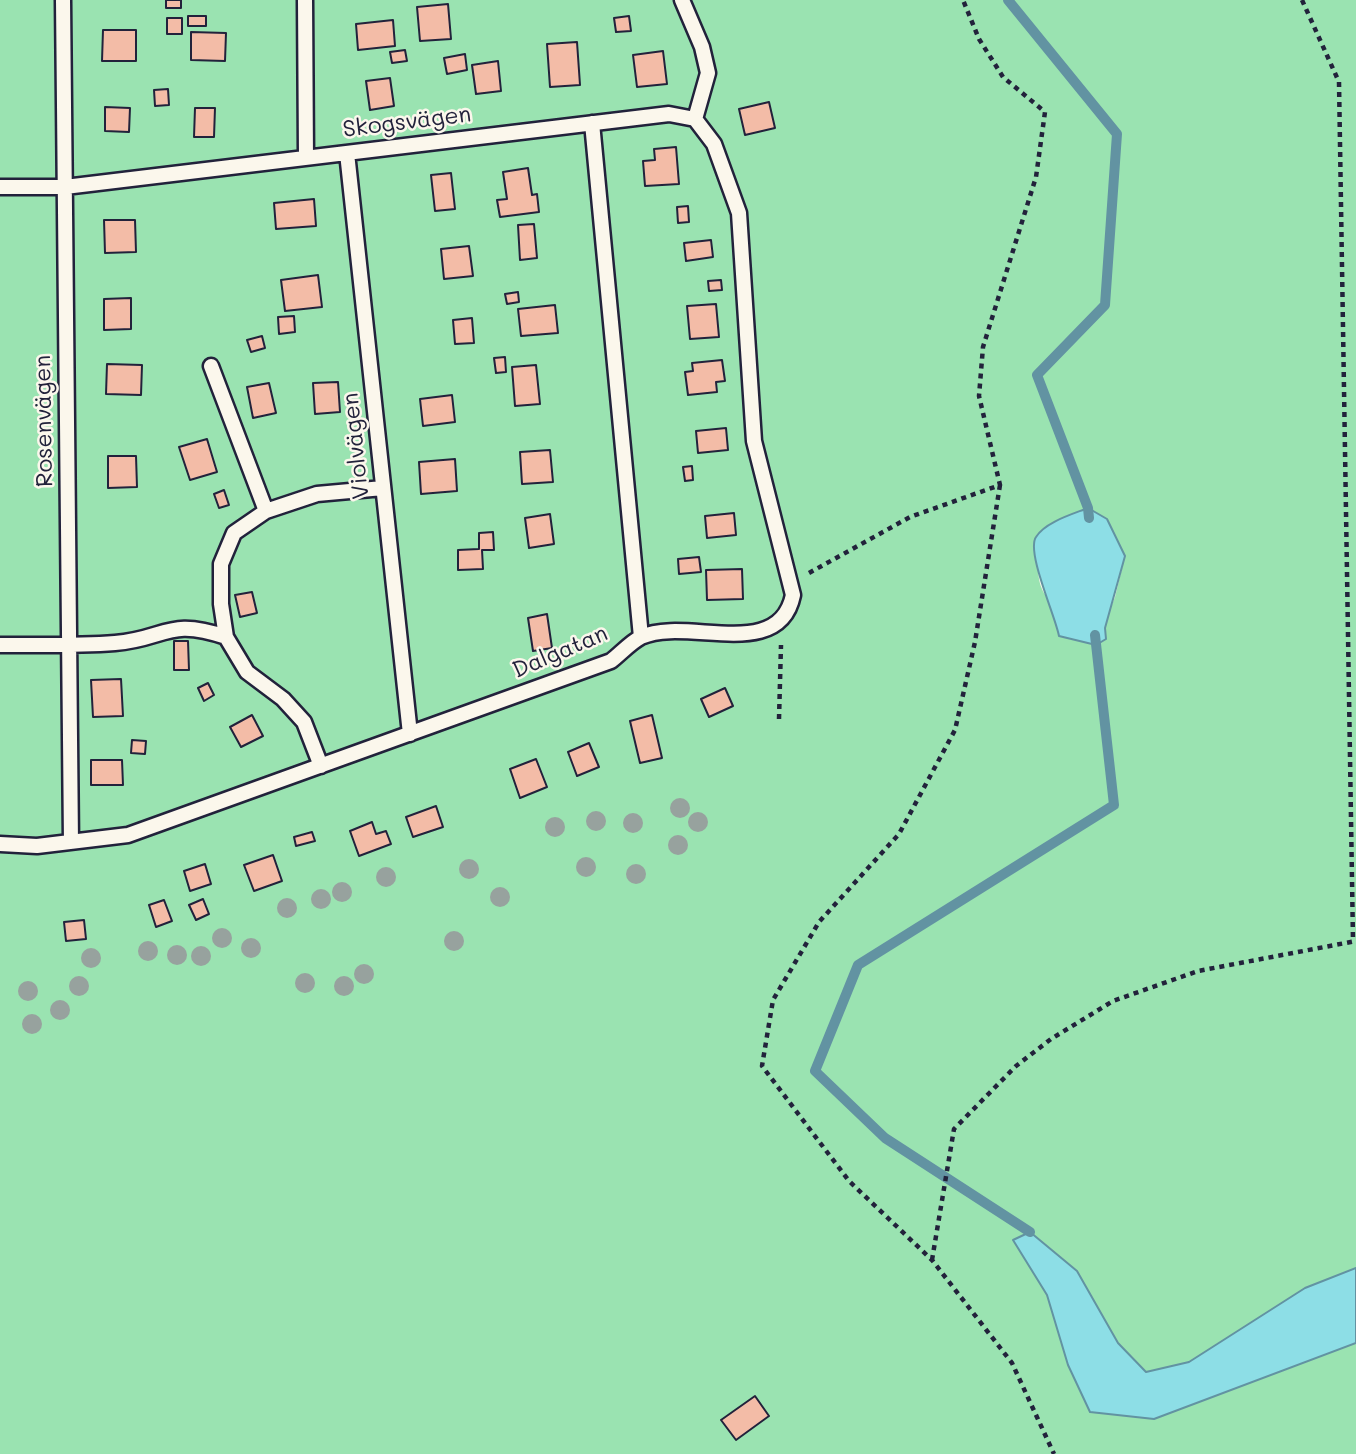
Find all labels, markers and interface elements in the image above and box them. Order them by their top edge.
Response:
street label: Skogsvägen [341,100,473,144]
street label: Rosenvägen [29,355,59,487]
street label: Violvägen [337,391,375,501]
street label: Dalgatan [508,620,612,684]

